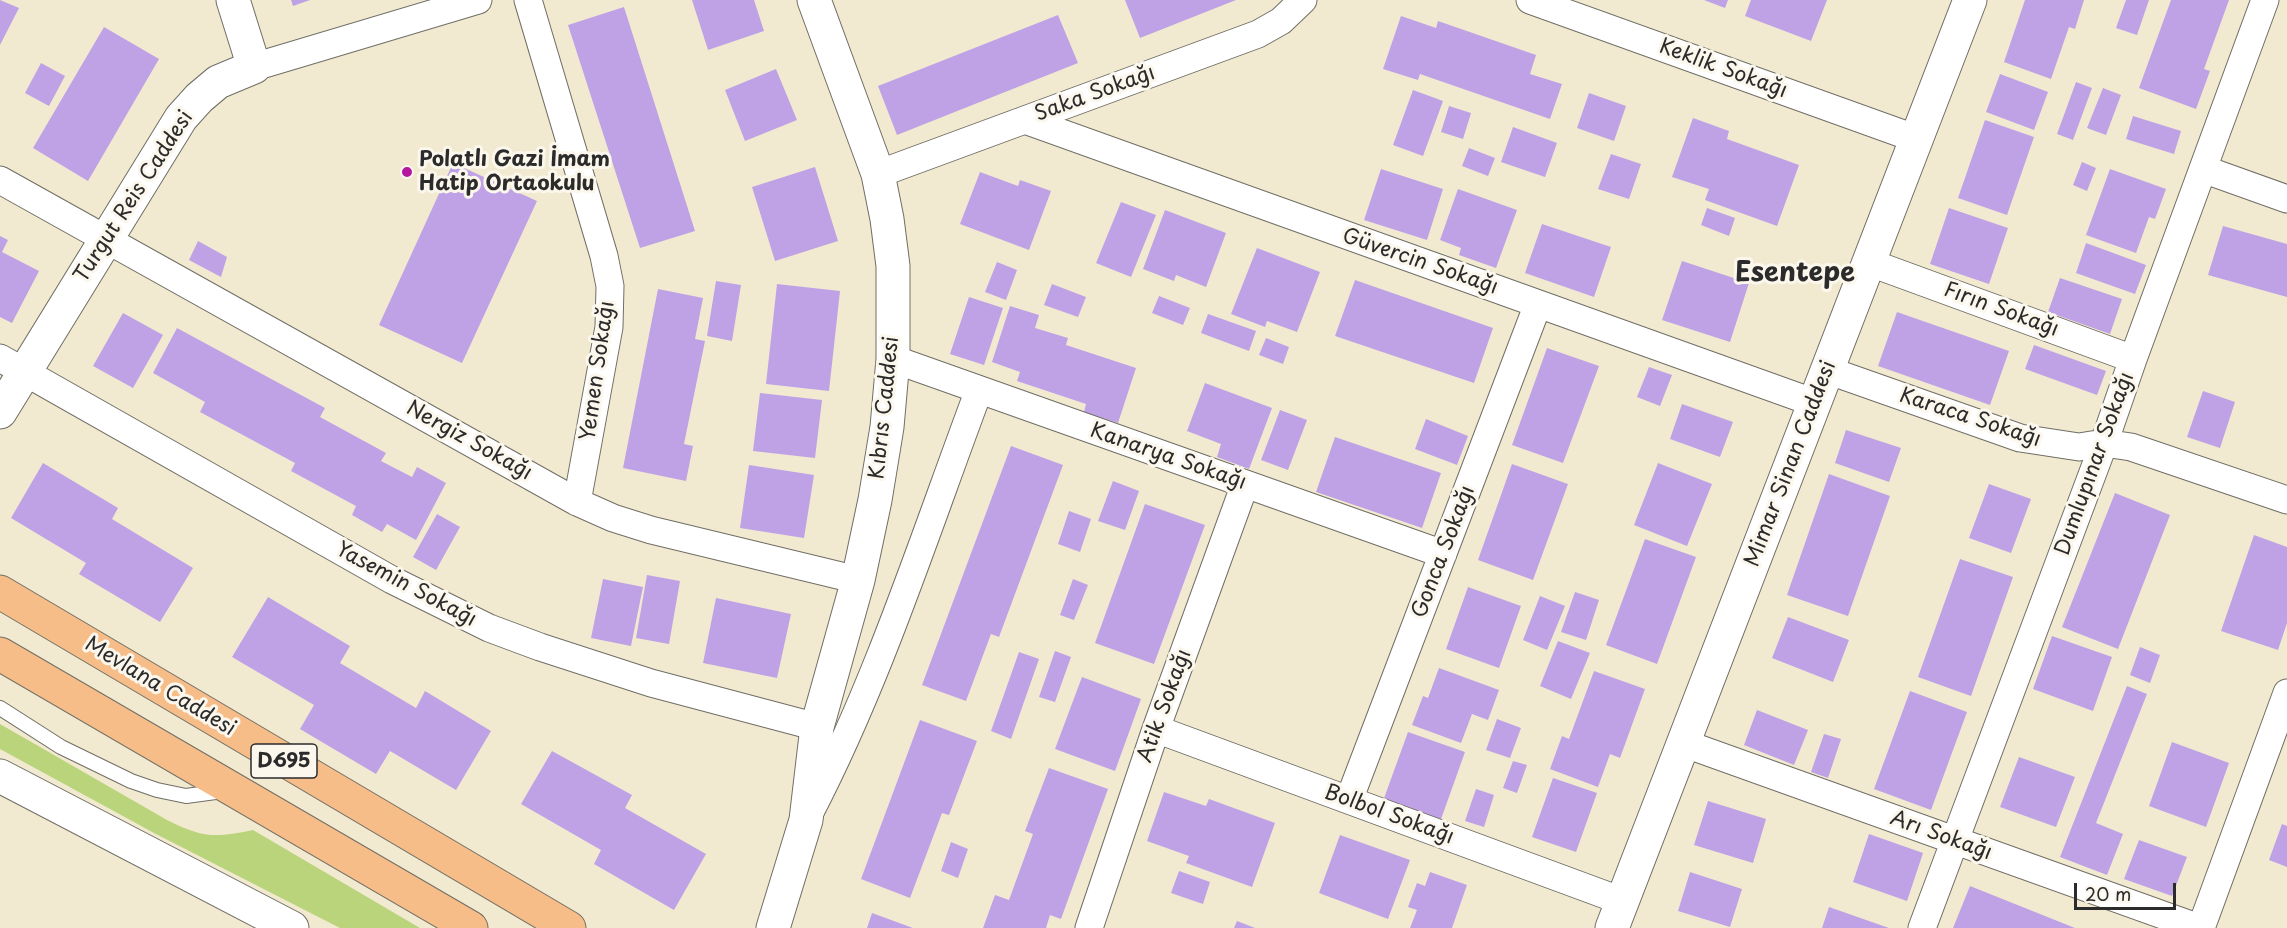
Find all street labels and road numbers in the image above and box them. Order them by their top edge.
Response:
street label: Keklik Sokağı [1656,34,1790,104]
street label: Saka Sokağı [1032,61,1158,127]
street label: Turgut Reis Caddesi [69,106,199,288]
street label: Güvercin Sokağı [1339,224,1501,300]
street label: Fırın Sokağı [1940,278,2062,342]
street label: Yemen Sokağı [576,300,620,442]
street label: Kıbrıs Caddesi [865,335,905,481]
street label: Mimar Sinan Caddesi [1740,358,1842,570]
street label: Dumlupınar Sokağı [2050,369,2140,559]
street label: Karaca Sokağı [1896,383,2044,453]
street label: Nergiz Sokağı [402,396,536,486]
street label: Kanarya Sokağı [1087,418,1249,496]
street label: Gonca Sokağı [1407,482,1481,622]
street label: Yasemin Sokağı [331,537,481,633]
street label: Mevlana Caddesi [80,632,240,742]
street label: Atik Sokağı [1133,646,1197,766]
road number: D695 [251,744,317,778]
street label: Bolbol Sokağı [1321,780,1457,850]
street label: Arı Sokağı [1887,806,1995,866]

